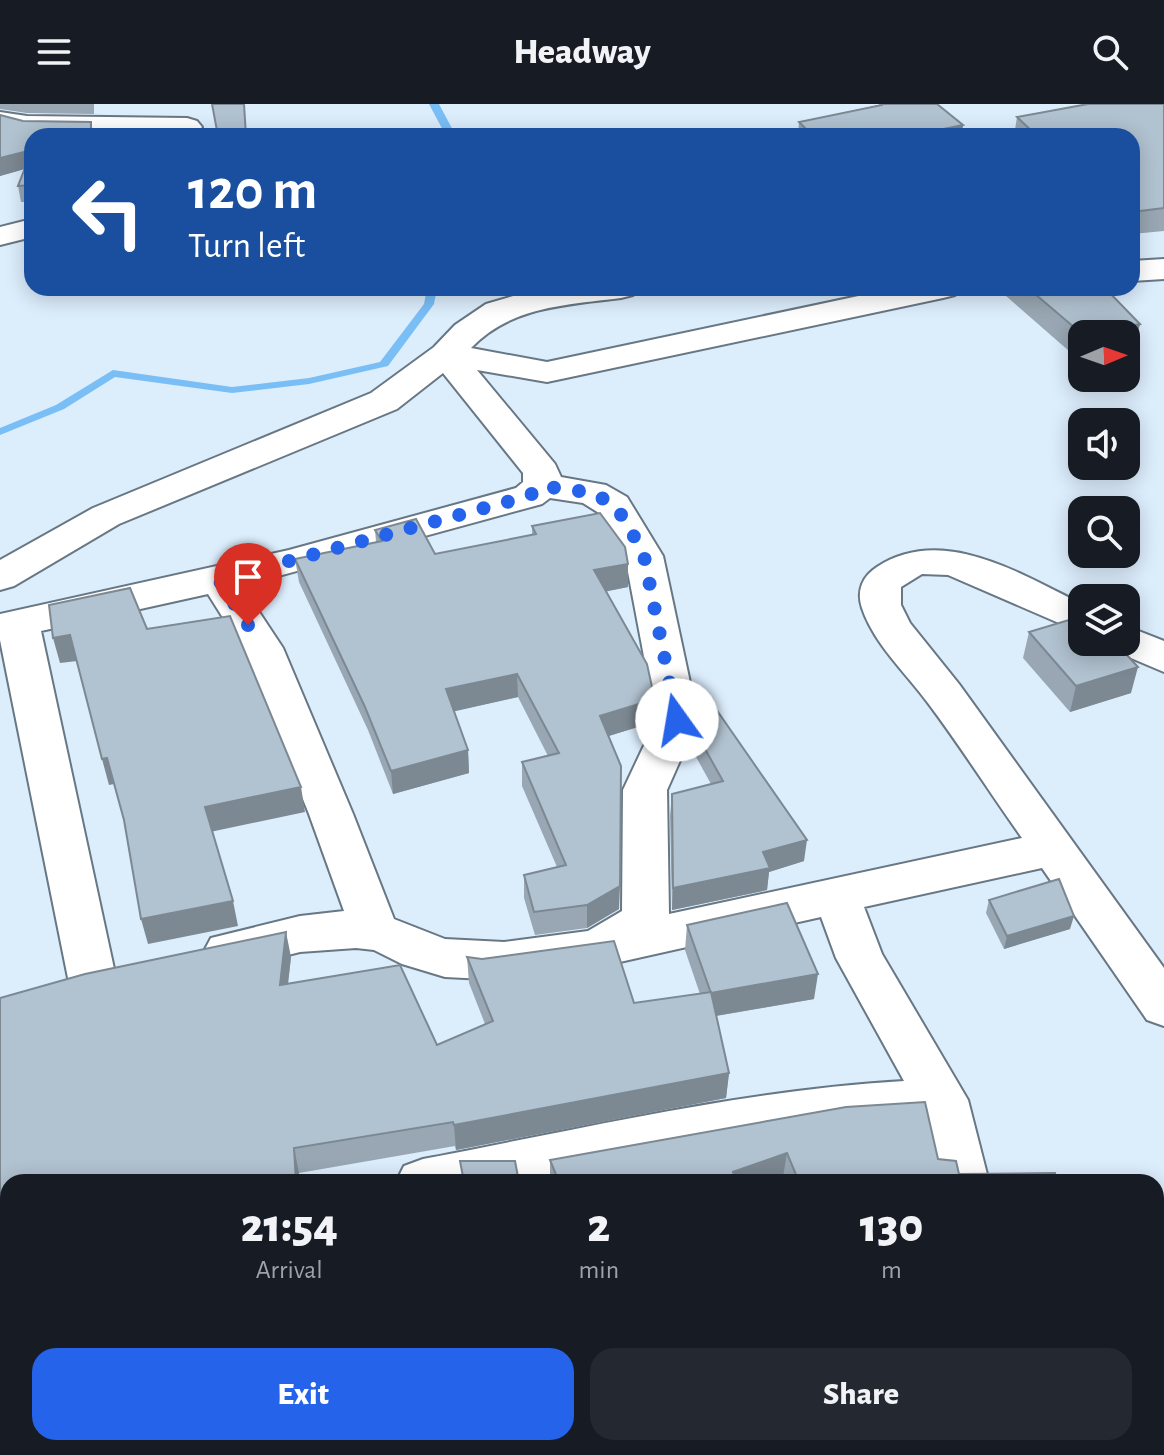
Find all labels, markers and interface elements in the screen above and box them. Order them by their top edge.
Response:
icon: menu [32,30,76,74]
icon: search [1088,30,1132,74]
text: Headway [513,34,651,70]
icon: left [56,160,160,264]
text: 120 m [188,163,317,219]
text: Turn left [188,228,305,264]
north arrow [1068,320,1140,392]
map controls [1068,320,1140,656]
button: sound [1068,408,1140,480]
button: search [1068,496,1140,568]
pin [214,543,282,625]
icon: arrive [226,555,270,599]
button: layers [1068,584,1140,656]
position arrow [635,678,719,762]
text: 21:54 [241,1203,338,1251]
text: 2 [587,1203,610,1251]
text: 130 [860,1203,923,1251]
text: Arrival [256,1257,323,1283]
text: min [579,1257,619,1283]
text: m [881,1257,902,1283]
button: Exit [32,1348,574,1440]
button: Share [590,1348,1132,1440]

